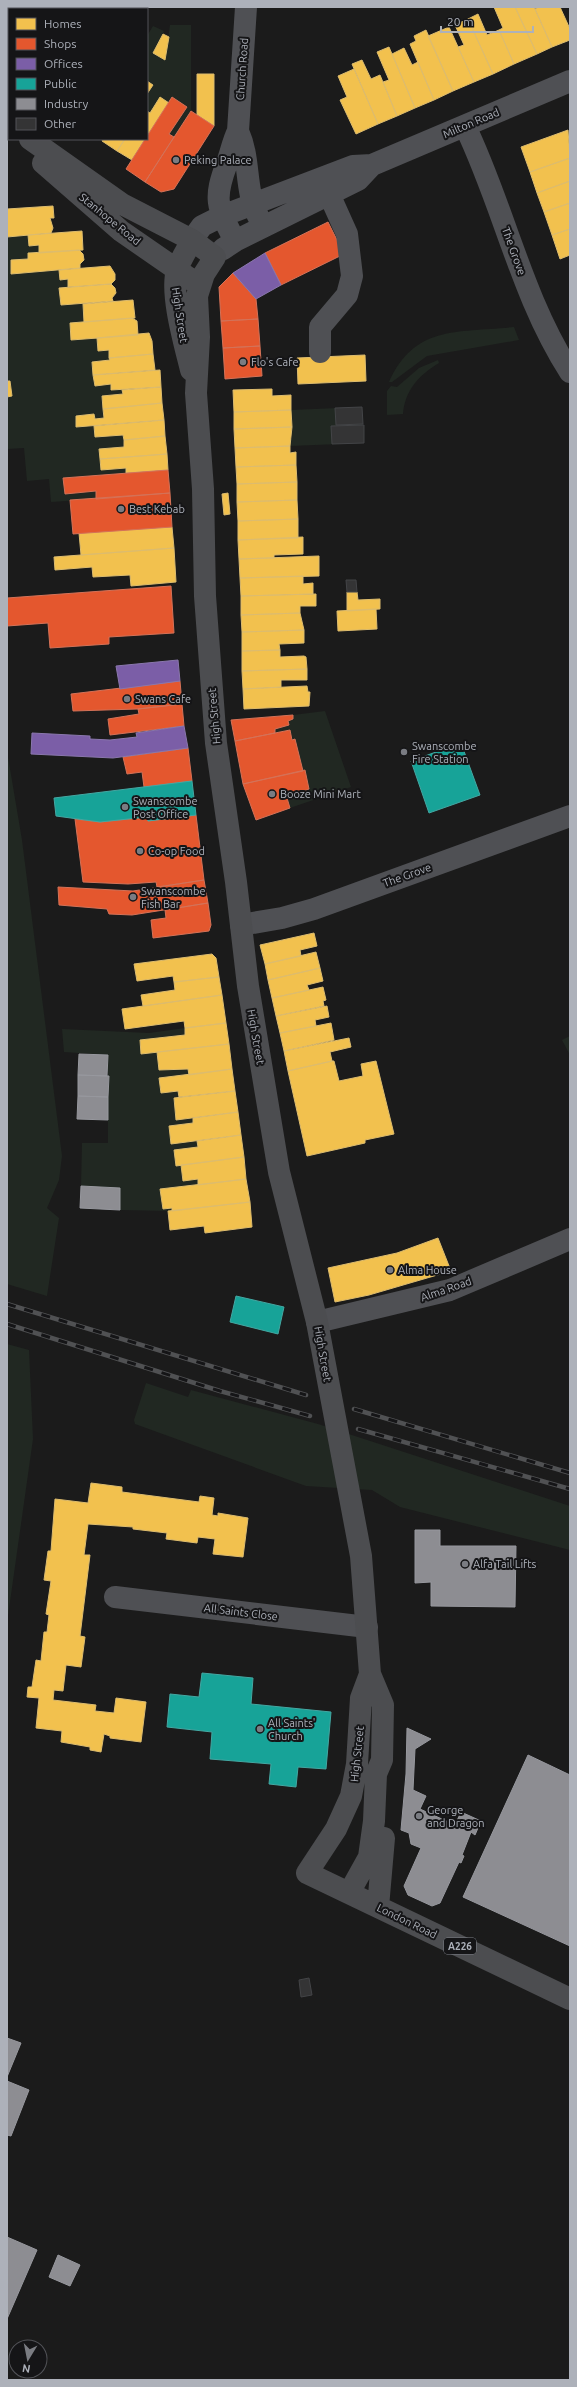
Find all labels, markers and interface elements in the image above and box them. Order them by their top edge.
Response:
legend [8,8,148,140]
scale bar [441,8,533,34]
text: 20 m [447,15,474,28]
text: Homes [44,17,82,30]
text: Shops [44,37,76,50]
street label: Church Road [234,37,250,101]
text: Offices [44,57,83,70]
text: Public [44,77,77,90]
text: Industry [44,97,89,110]
street label: Milton Road [441,106,501,140]
text: Other [44,117,77,130]
place label: Peking Palace [184,154,252,166]
marker: Peking Palace [171,155,181,165]
street label: Stanhope Road [77,191,143,247]
street label: The Grove [500,225,528,277]
street label: High Street [170,286,190,344]
place label: Flo's Cafe [251,356,298,368]
marker: Flo's Cafe [238,357,248,367]
place label: Best Kebab [129,503,185,515]
marker: Best Kebab [116,504,126,514]
street label: High Street [206,687,222,745]
place label: Swans Cafe [135,693,191,705]
marker: Swans Cafe [122,694,132,704]
place label: Swanscombe Fire Station [412,740,477,765]
marker: Swanscombe Fire Station [399,747,409,757]
place label: Booze Mini Mart [280,788,361,800]
marker: Booze Mini Mart [267,789,277,799]
place label: Swanscombe Post Office [133,795,198,820]
marker: Swanscombe Post Office [120,802,130,812]
place label: Co-op Food [148,845,205,857]
marker: Co-op Food [135,846,145,856]
street label: The Grove [381,861,433,889]
place label: Swanscombe Fish Bar [141,885,206,910]
marker: Swanscombe Fish Bar [128,892,138,902]
street label: High Street [245,1008,267,1066]
place label: Alma House [398,1264,457,1276]
marker: Alma House [385,1265,395,1275]
street label: Alma Road [419,1275,473,1303]
street label: High Street [312,1325,334,1383]
place label: Alfa Tail Lifts [473,1558,537,1570]
marker: Alfa Tail Lifts [460,1559,470,1569]
street label: All Saints Close [203,1602,279,1622]
place label: All Saints' Church [268,1717,315,1742]
marker: All Saints' Church [255,1724,265,1734]
street label: High Street [348,1725,366,1783]
place label: George and Dragon [427,1804,485,1829]
marker: George and Dragon [414,1811,424,1821]
street label: London Road [375,1901,439,1941]
road number: A226 [444,1938,476,1954]
north arrow [8,2339,48,2379]
text: N [21,2362,31,2375]

